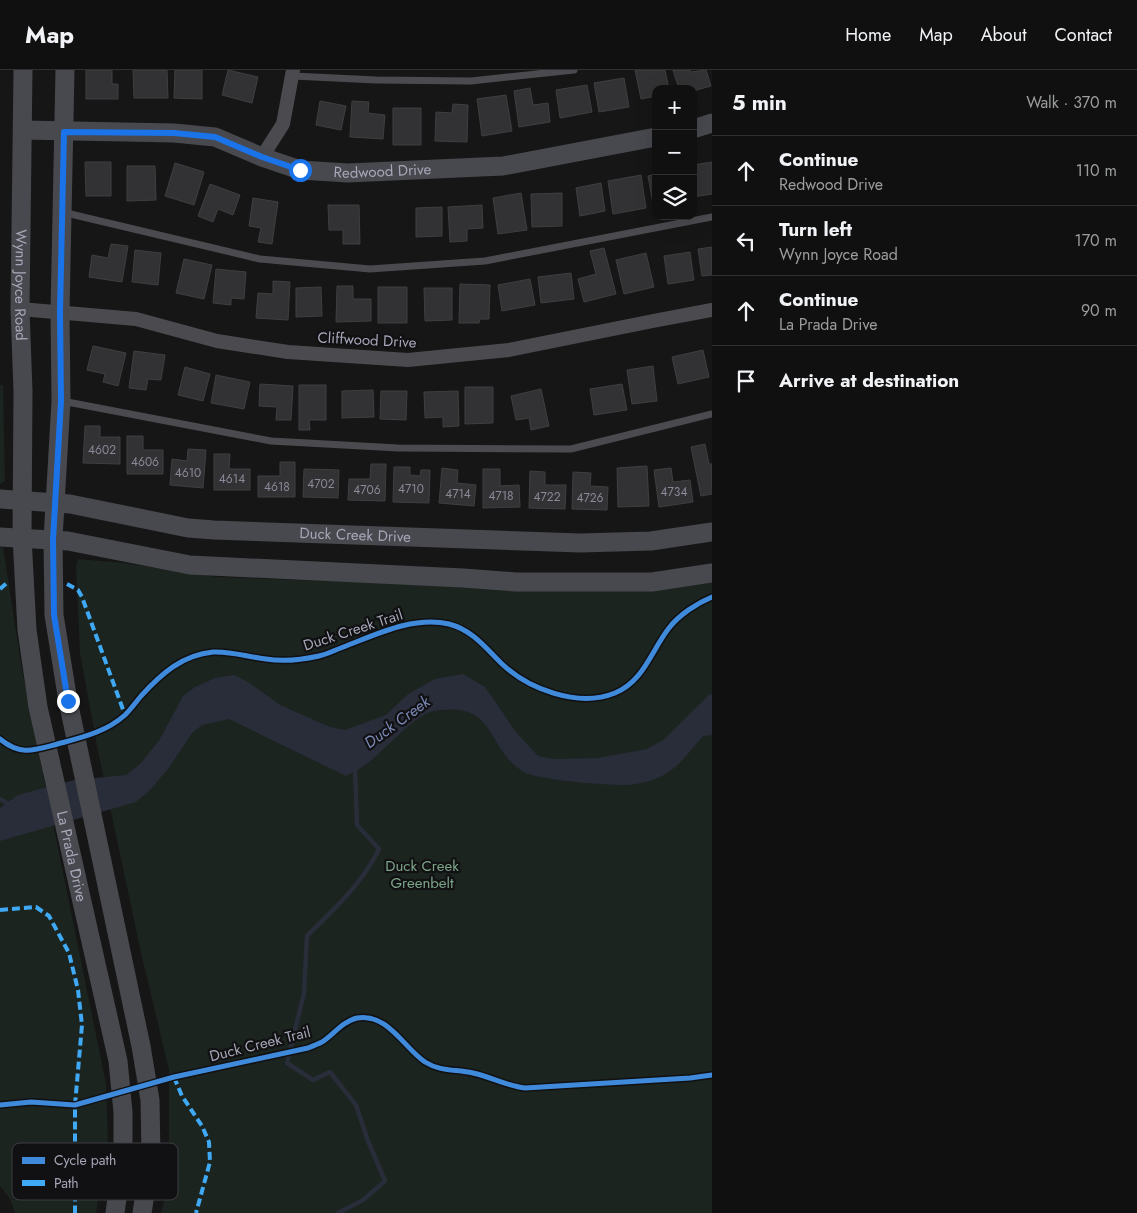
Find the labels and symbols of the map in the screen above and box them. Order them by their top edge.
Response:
street label: Redwood Drive [333,158,432,184]
route start [289,159,312,182]
street label: Wynn Joyce Road [9,229,32,341]
street label: Cliffwood Drive [317,326,417,354]
house number: 4602 [88,441,116,459]
house number: 4606 [131,453,159,471]
house number: 4610 [175,464,201,482]
house number: 4614 [219,470,245,488]
house number: 4702 [307,475,335,493]
house number: 4618 [264,478,290,496]
house number: 4710 [398,480,424,498]
house number: 4706 [353,481,381,499]
house number: 4734 [661,483,687,501]
house number: 4714 [445,485,471,503]
house number: 4718 [488,487,514,505]
house number: 4722 [534,488,561,506]
house number: 4726 [576,489,604,507]
street label: Duck Creek Drive [299,522,412,548]
street label: Duck Creek Trail [300,604,406,656]
route end [57,690,80,713]
water label: Duck Creek [359,690,436,754]
street label: La Prada Drive [51,809,93,904]
park label: Duck Creek Greenbelt [385,855,459,894]
street label: Duck Creek Trail [207,1021,313,1067]
legend [12,1143,178,1200]
text: Cycle path [54,1150,116,1170]
text: Path [54,1173,79,1193]

